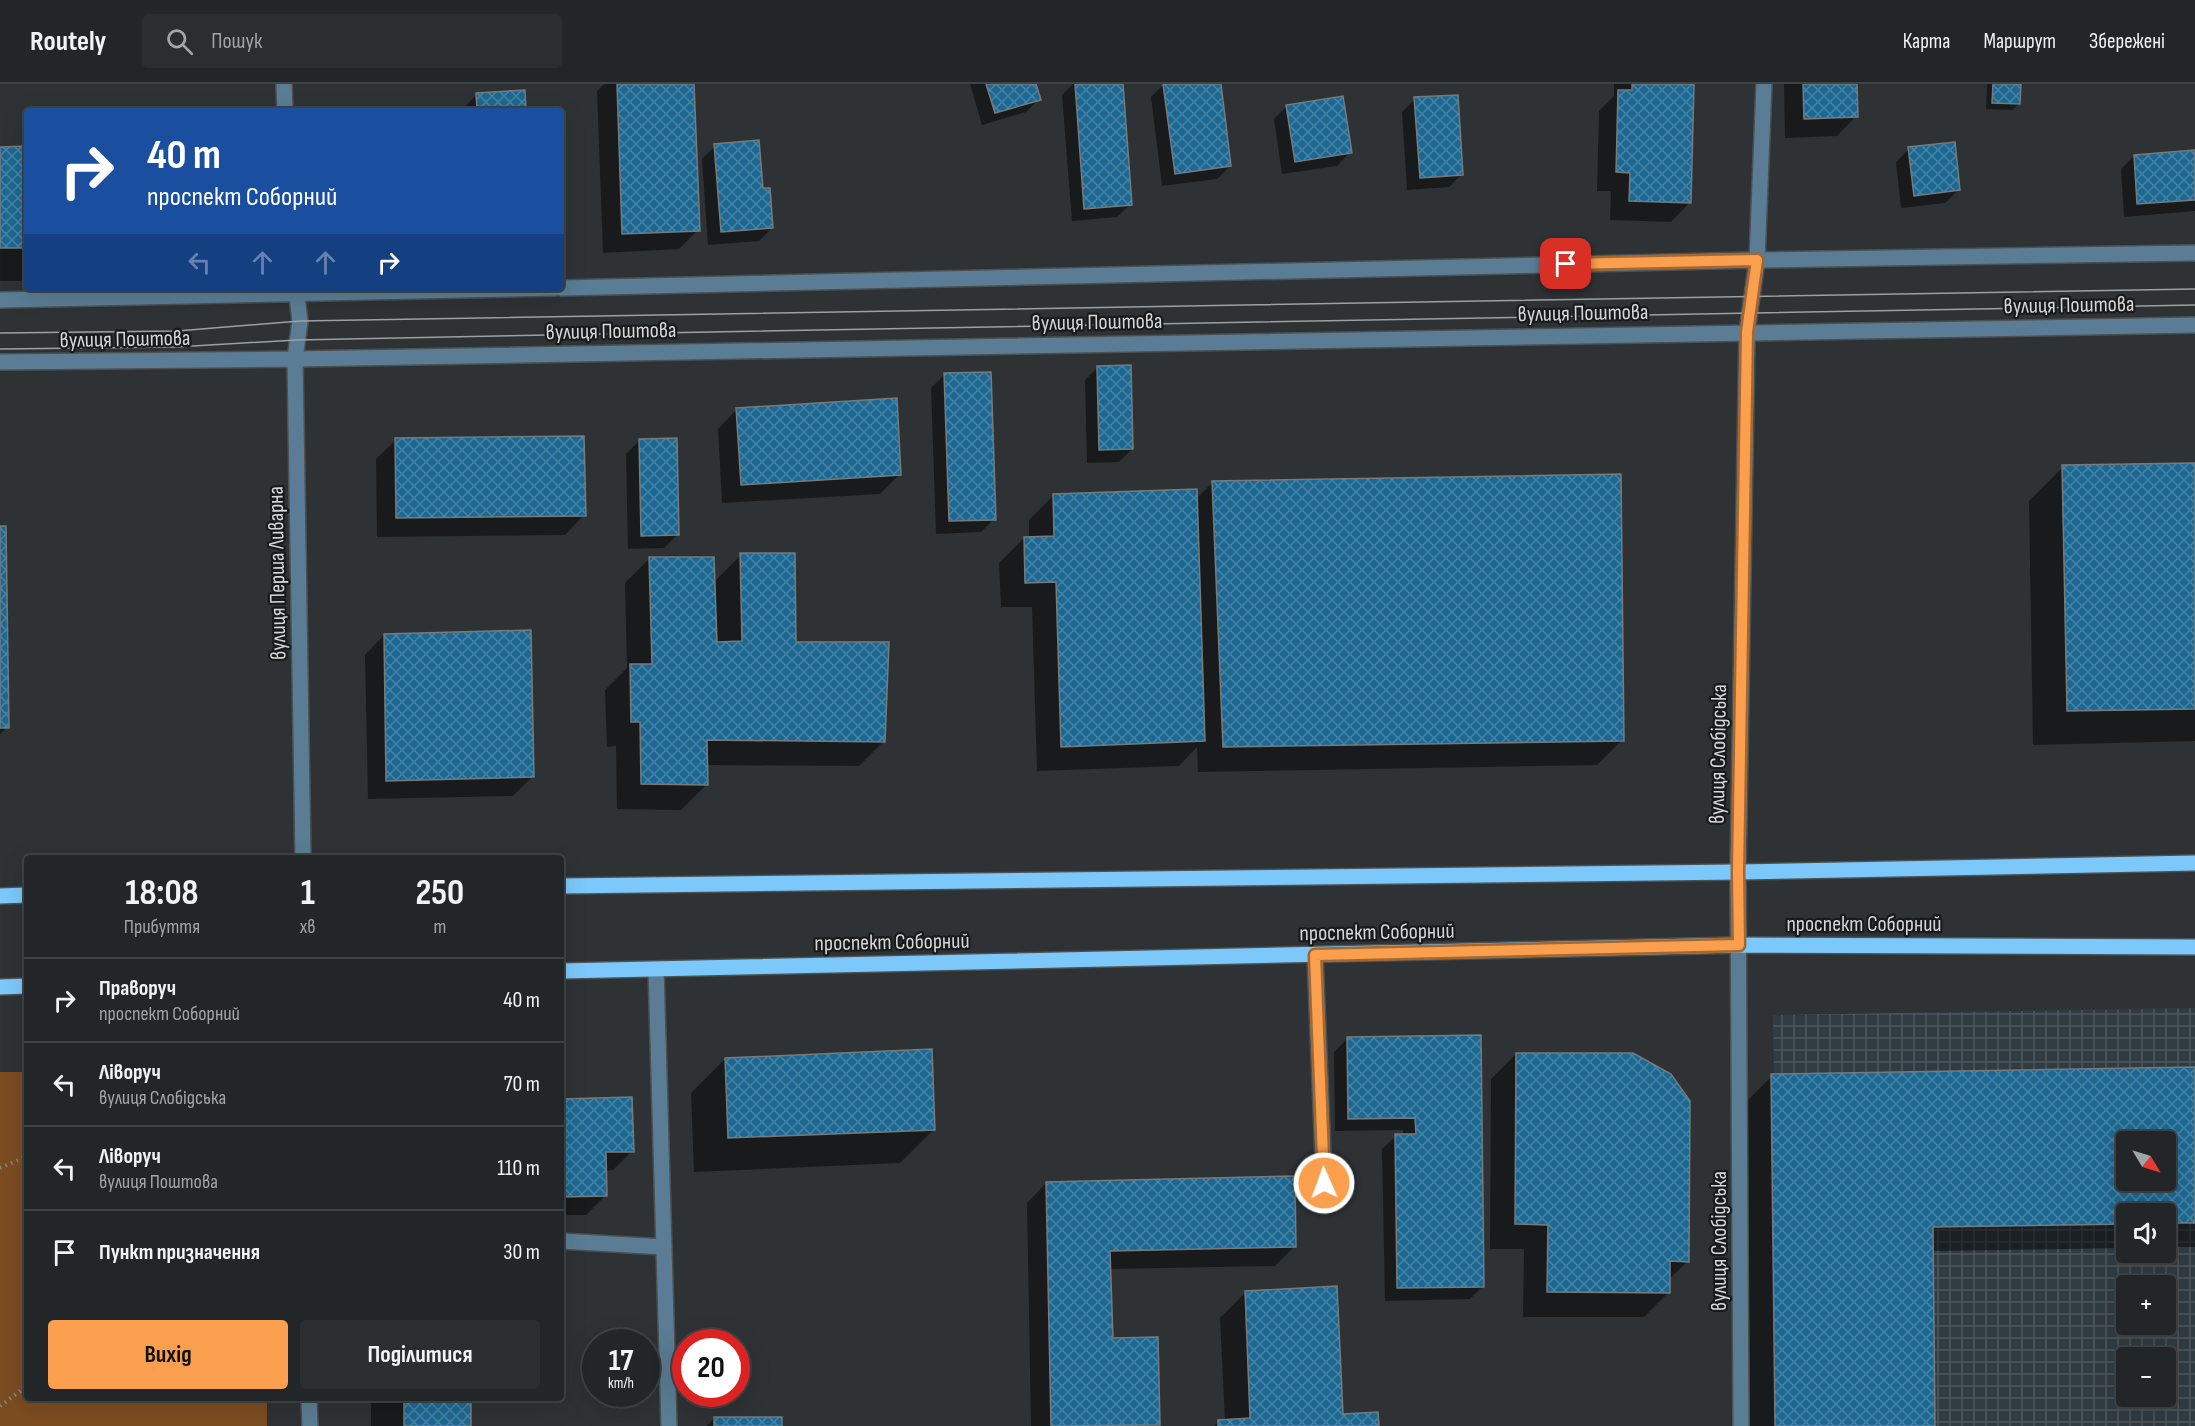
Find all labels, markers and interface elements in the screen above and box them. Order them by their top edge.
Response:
search box [142,14,562,68]
text: Routely [30,25,106,58]
icon: search [163,25,196,58]
text: Пошук [211,28,262,55]
text: Карта [1903,29,1950,54]
text: Маршрут [1983,29,2056,54]
text: Збережені [2089,29,2165,54]
text: 40 m [147,130,221,181]
icon: right [48,132,126,210]
text: проспект Соборний [147,181,337,213]
pin [1540,238,1591,289]
icon: left [183,246,216,279]
icon: ahead [246,246,279,279]
icon: ahead [309,246,342,279]
icon: right [372,246,405,279]
icon: arrive [1549,247,1582,280]
street label: вулиця Поштова [2003,291,2135,320]
street label: вулиця Поштова [1517,299,1649,328]
street label: вулиця Поштова [1031,308,1163,337]
street label: вулиця Поштова [545,317,677,346]
street label: вулиця Поштова [59,325,191,354]
street label: вулиця Перша Ливарна [262,486,293,660]
street label: вулиця Слобідська [1704,684,1733,824]
text: 18:08 [125,872,199,915]
text: 1 [301,872,315,915]
text: 250 [415,872,464,915]
street label: проспект Соборний [1786,911,1942,938]
text: Прибуття [124,915,200,939]
text: хв [300,915,316,939]
text: m [433,915,446,939]
street label: проспект Соборний [1299,918,1455,947]
street label: проспект Соборний [814,928,970,957]
text: Праворуч [99,975,176,1002]
icon: right [48,984,81,1017]
text: 40 m [503,987,540,1014]
text: проспект Соборний [99,1002,240,1026]
text: Ліворуч [99,1059,161,1086]
icon: left [48,1068,81,1101]
text: 70 m [504,1071,540,1098]
text: вулиця Слобідська [99,1086,226,1110]
north arrow [2116,1131,2176,1191]
map controls [2116,1131,2176,1407]
text: Ліворуч [99,1143,161,1170]
position arrow [1292,1151,1356,1215]
icon: left [48,1152,81,1185]
text: 110 m [497,1155,540,1182]
text: вулиця Поштова [99,1170,218,1194]
street label: вулиця Слобідська [1706,1171,1733,1311]
button: sound [2116,1203,2176,1263]
icon: arrive [48,1236,81,1269]
text: Пункт призначення [99,1239,260,1266]
text: 30 m [503,1239,540,1266]
button: + [2116,1275,2176,1335]
button: Вихід [48,1320,288,1389]
button: Поділитися [300,1320,540,1389]
speed limit sign: 20 [672,1329,750,1407]
text: 17 [609,1343,633,1379]
button: − [2116,1347,2176,1407]
text: km/h [608,1374,634,1393]

